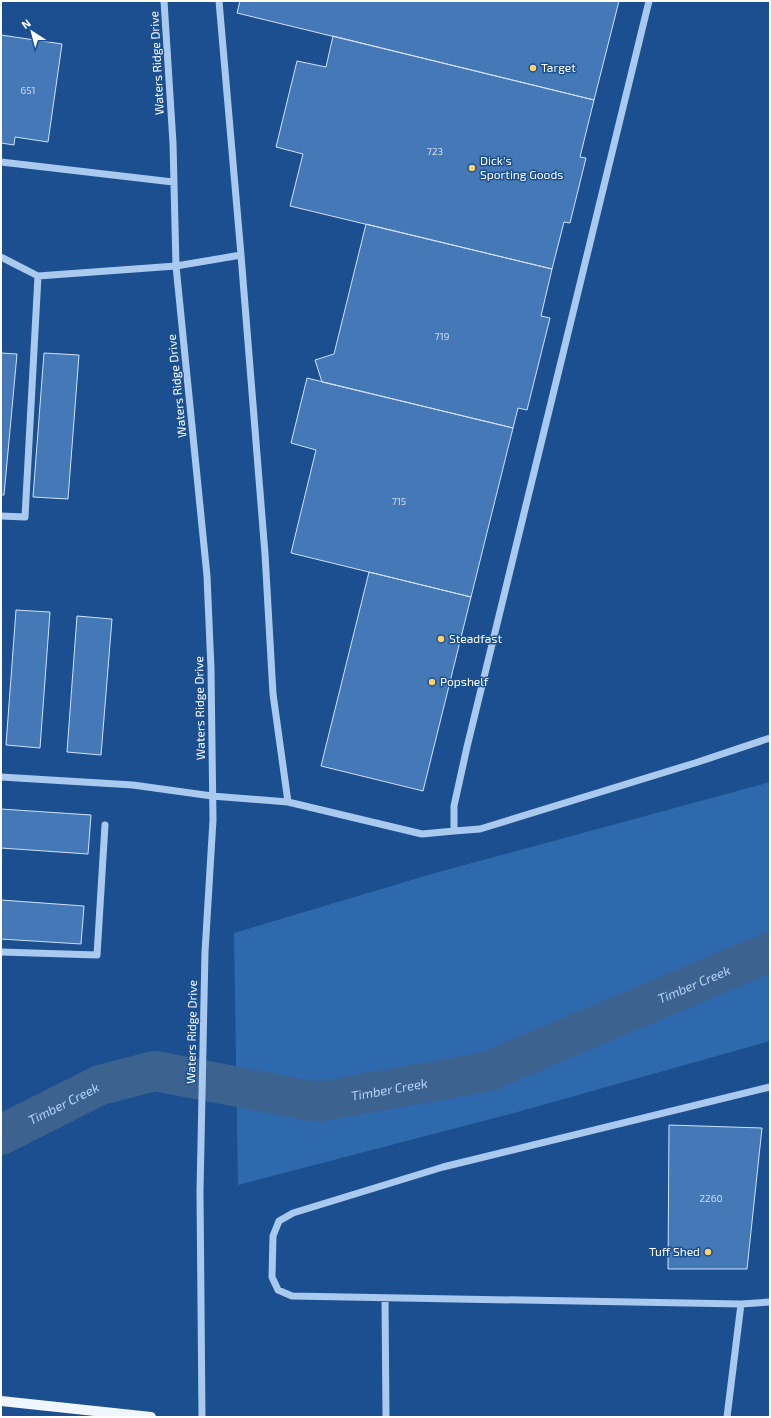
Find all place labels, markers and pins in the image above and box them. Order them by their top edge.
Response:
place label: Target [541,60,576,74]
marker: Target [528,63,538,73]
place label: Dick's Sporting Goods [480,153,563,181]
marker: Dick's Sporting Goods [467,163,477,173]
place label: Steadfast [449,631,502,645]
marker: Steadfast [436,634,446,644]
place label: Popshelf [440,674,489,688]
marker: Popshelf [427,677,437,687]
place label: Tuff Shed [649,1244,700,1258]
marker: Tuff Shed [703,1247,713,1257]

